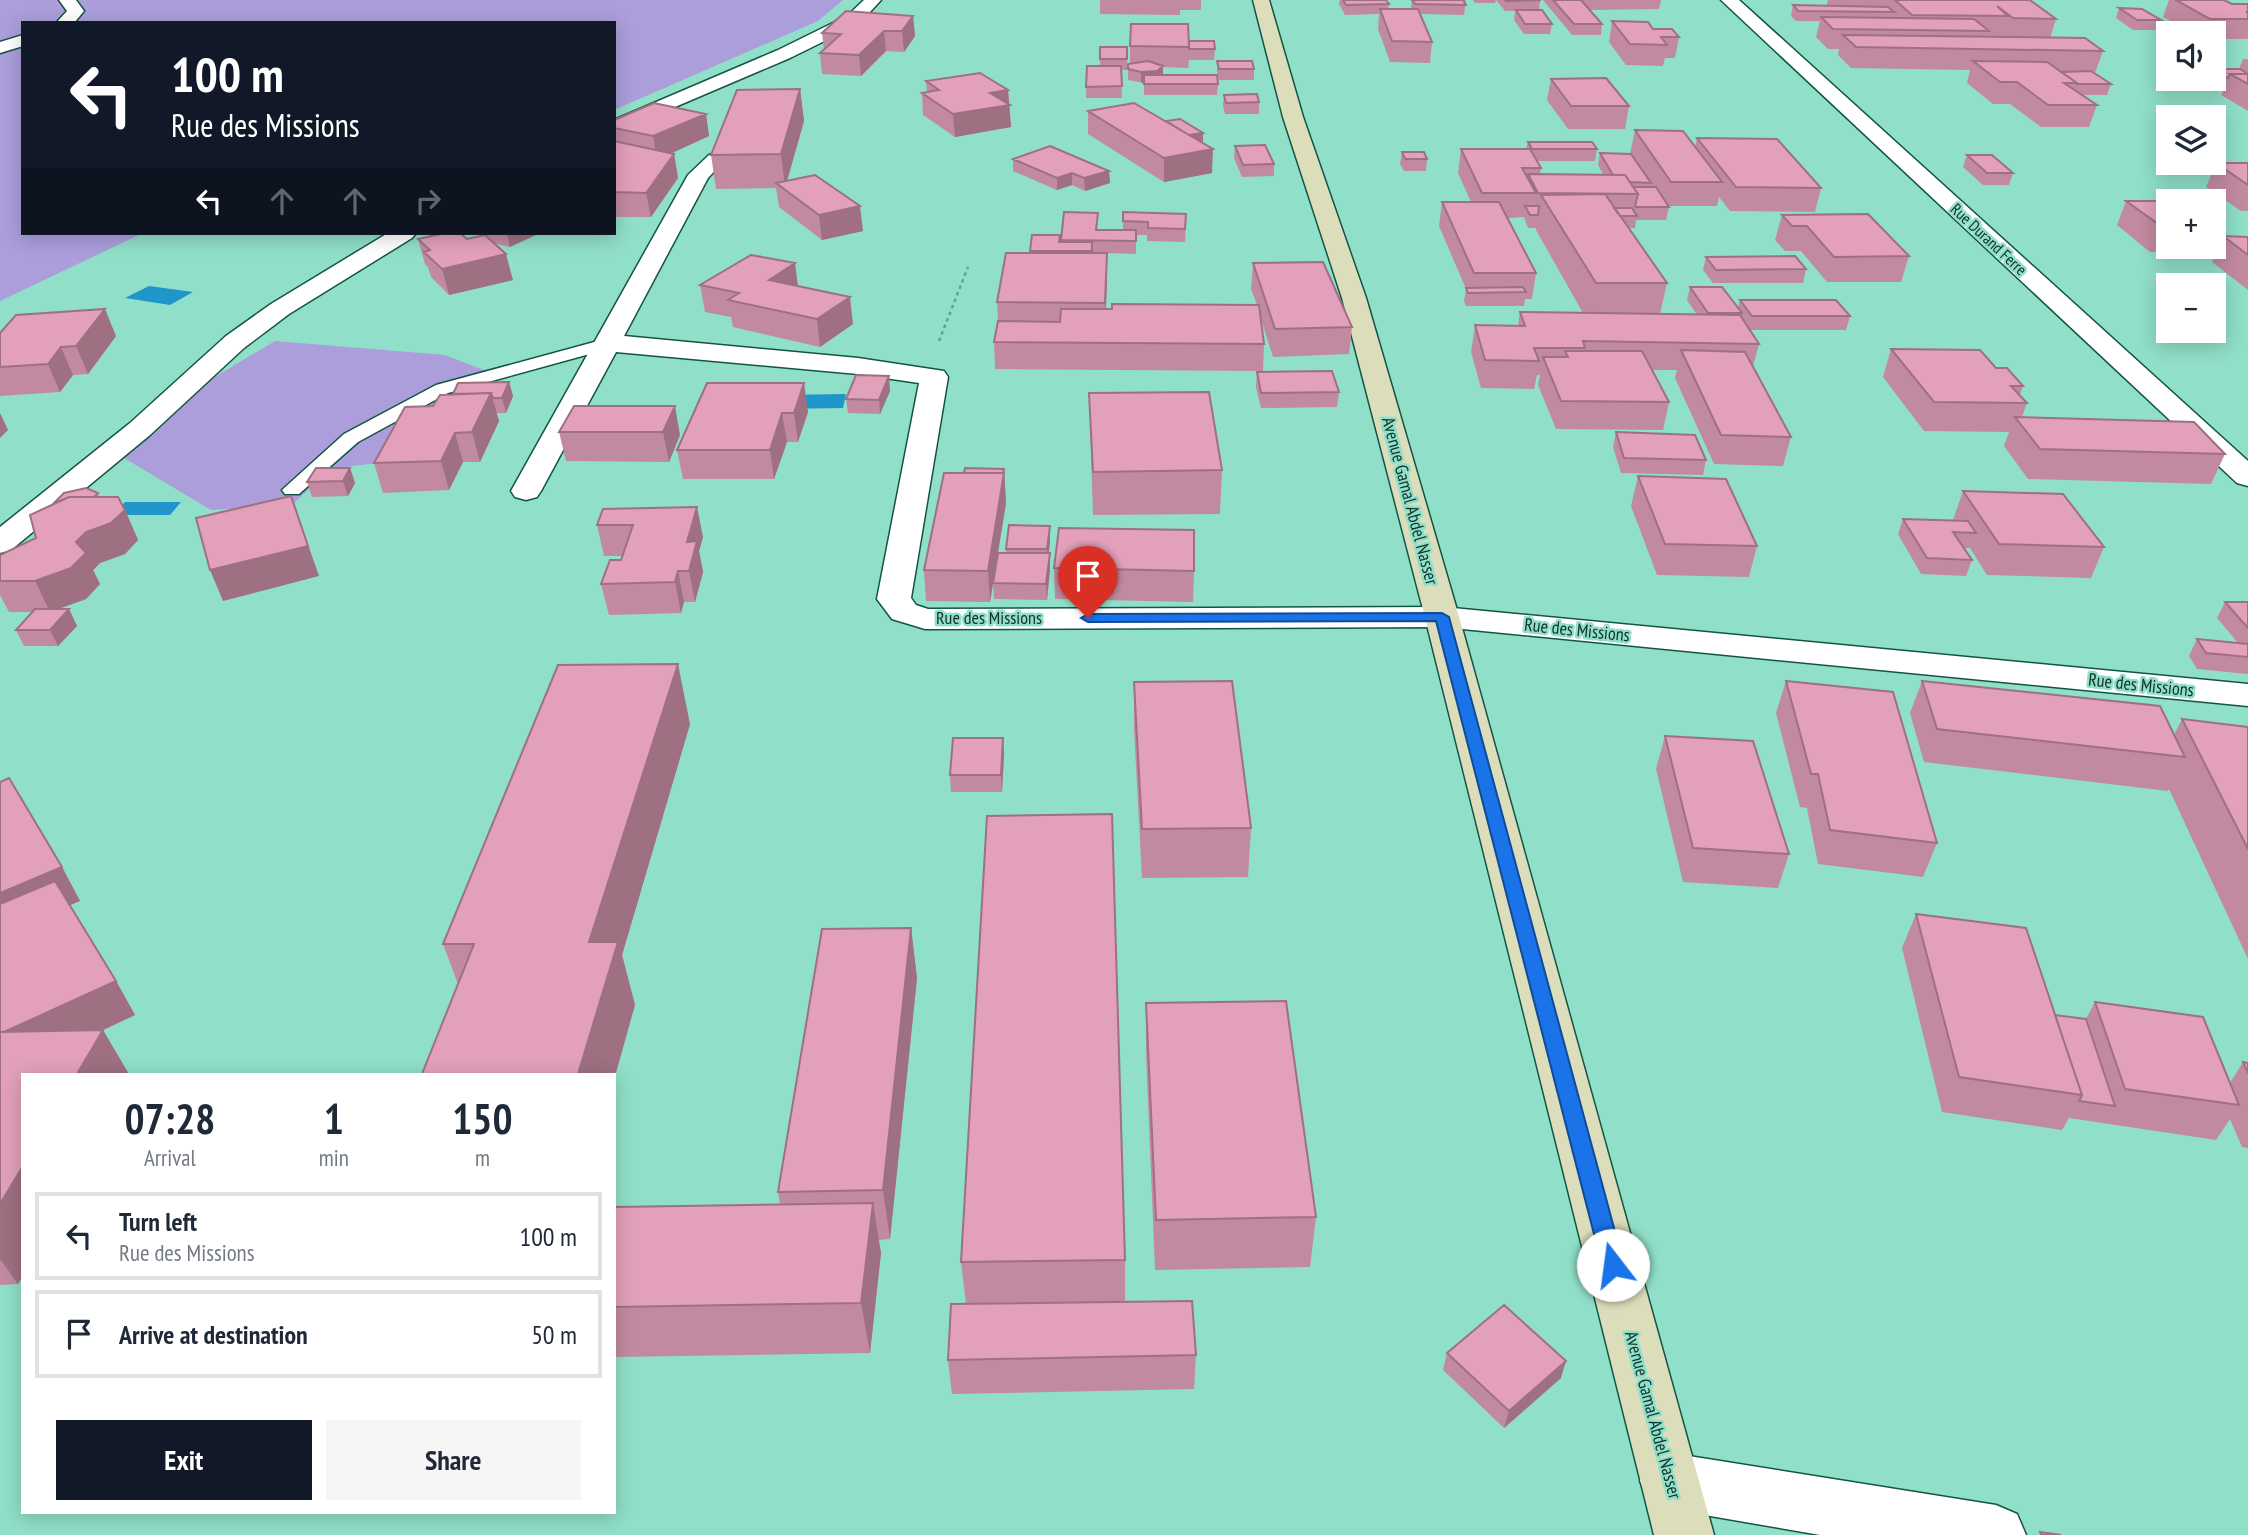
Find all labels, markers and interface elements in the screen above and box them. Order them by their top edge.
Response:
map controls [2156,21,2226,343]
button: sound [2156,21,2226,91]
text: 100 m [171,42,284,106]
icon: left [56,49,147,140]
text: Rue des Missions [171,104,360,146]
button: layers [2156,105,2226,175]
icon: left [190,182,228,220]
icon: ahead [263,182,301,220]
icon: ahead [336,182,374,220]
icon: right [409,182,447,220]
button: + [2156,189,2226,259]
street label: Rue Durand Ferre [1947,199,2031,279]
button: − [2156,273,2226,343]
street label: Avenue Gamal Abdel Nasser [1377,414,1444,587]
pin [1058,546,1118,618]
icon: arrive [1069,557,1107,595]
street label: Rue des Missions [936,606,1042,629]
street label: Rue des Missions [1523,613,1631,646]
street label: Rue des Missions [2087,668,2195,701]
text: 07:28 [124,1091,215,1146]
text: 1 [324,1091,344,1146]
text: 150 [452,1091,513,1146]
text: Arrival [144,1143,196,1172]
text: min [319,1143,349,1172]
text: m [475,1143,490,1172]
text: Turn left [119,1205,197,1238]
icon: left [60,1217,98,1255]
text: 100 m [519,1220,577,1253]
position arrow [1576,1228,1650,1302]
text: Rue des Missions [119,1238,255,1267]
icon: arrive [60,1315,98,1353]
text: Arrive at destination [119,1318,308,1351]
text: 50 m [531,1318,577,1351]
street label: Avenue Gamal Abdel Nasser [1620,1328,1687,1501]
button: Exit [56,1420,312,1500]
button: Share [326,1420,581,1500]

